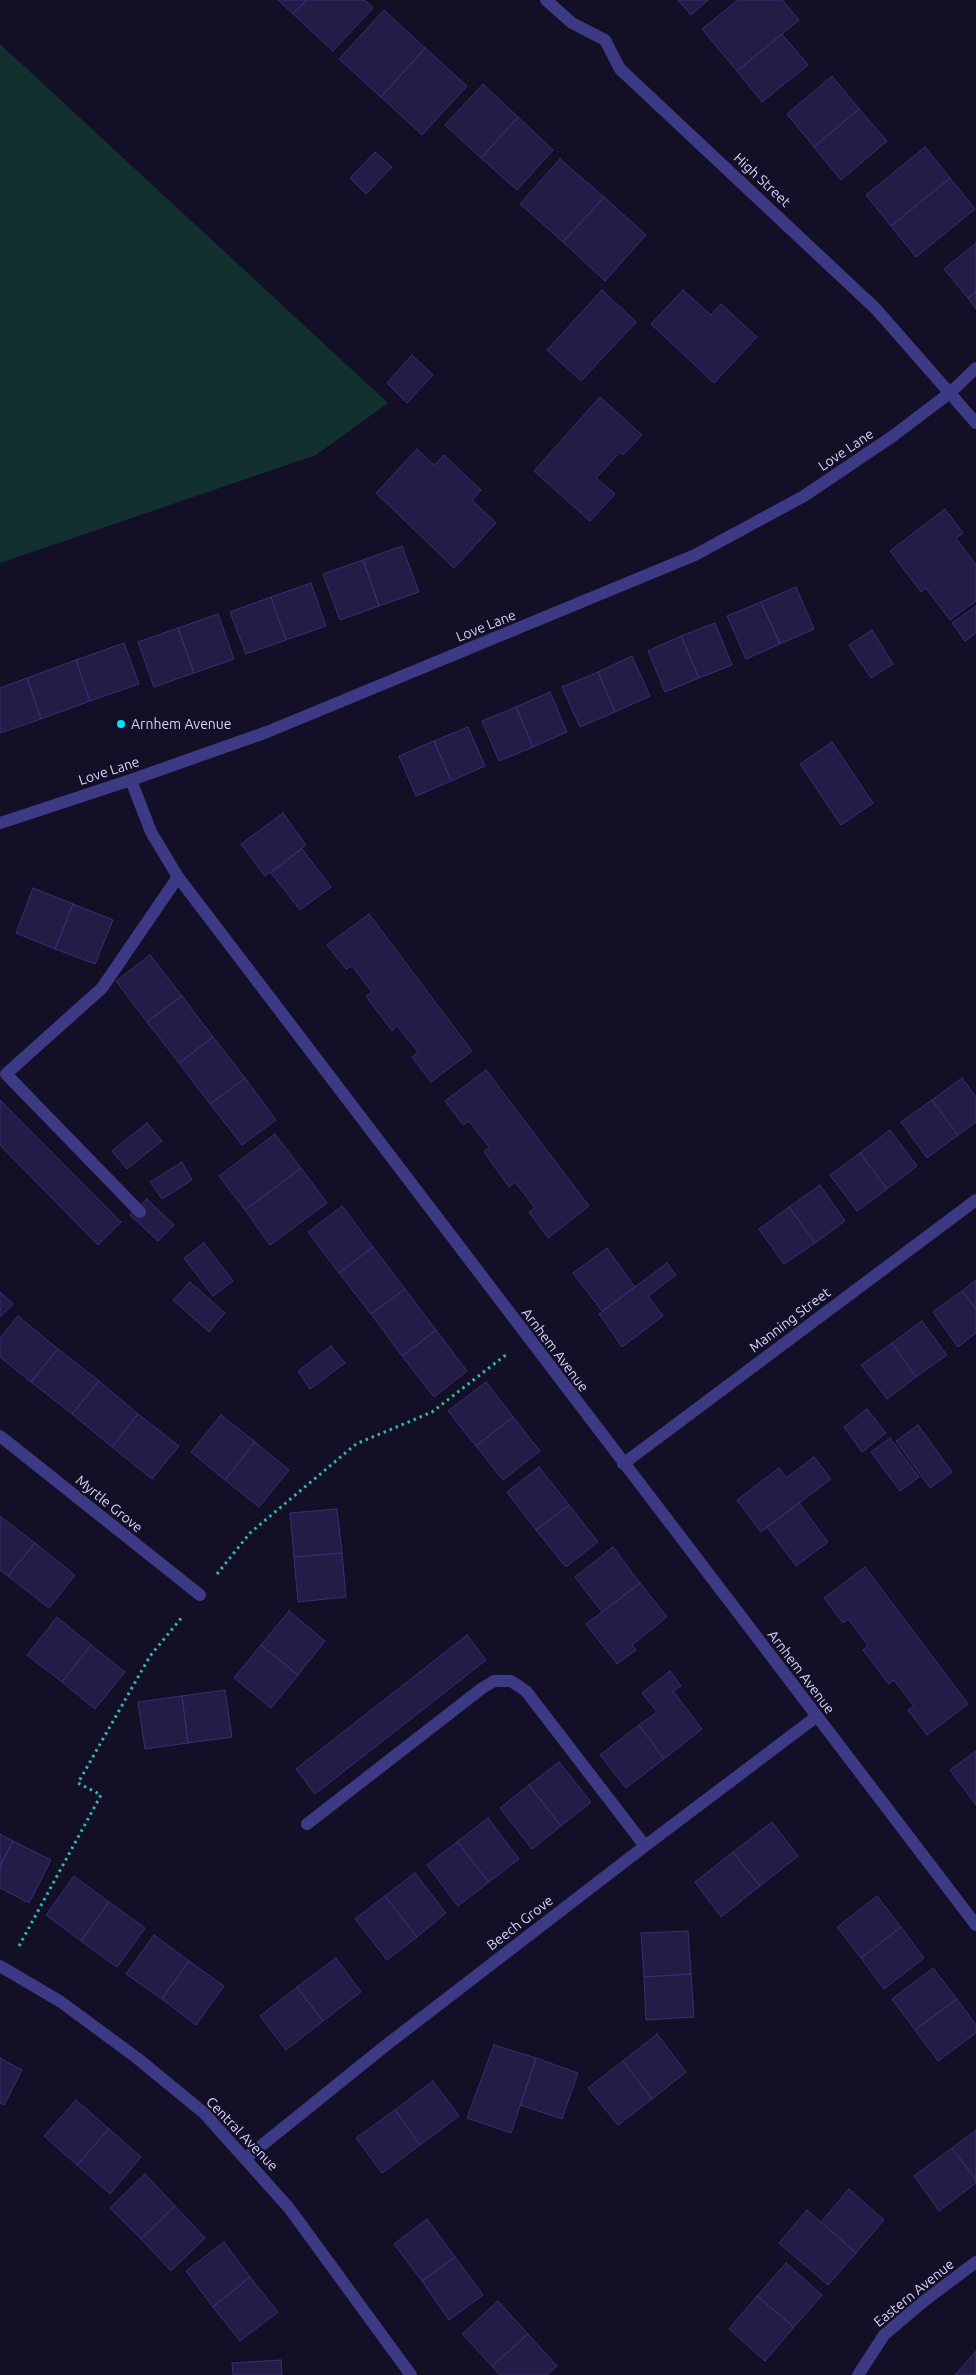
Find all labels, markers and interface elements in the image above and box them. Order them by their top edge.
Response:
street label: High Street [730,149,794,211]
street label: Love Lane [815,425,877,475]
street label: Love Lane [454,606,518,646]
place label: Arnhem Avenue [131,716,232,732]
marker: Arnhem Avenue [115,718,127,730]
street label: Love Lane [76,753,142,789]
street label: Manning Street [746,1284,834,1356]
street label: Arnhem Avenue [518,1305,592,1395]
street label: Myrtle Grove [72,1472,146,1536]
street label: Arnhem Avenue [764,1627,838,1717]
street label: Beech Grove [484,1892,556,1954]
street label: Central Avenue [203,2094,281,2174]
street label: Eastern Avenue [871,2256,957,2330]

